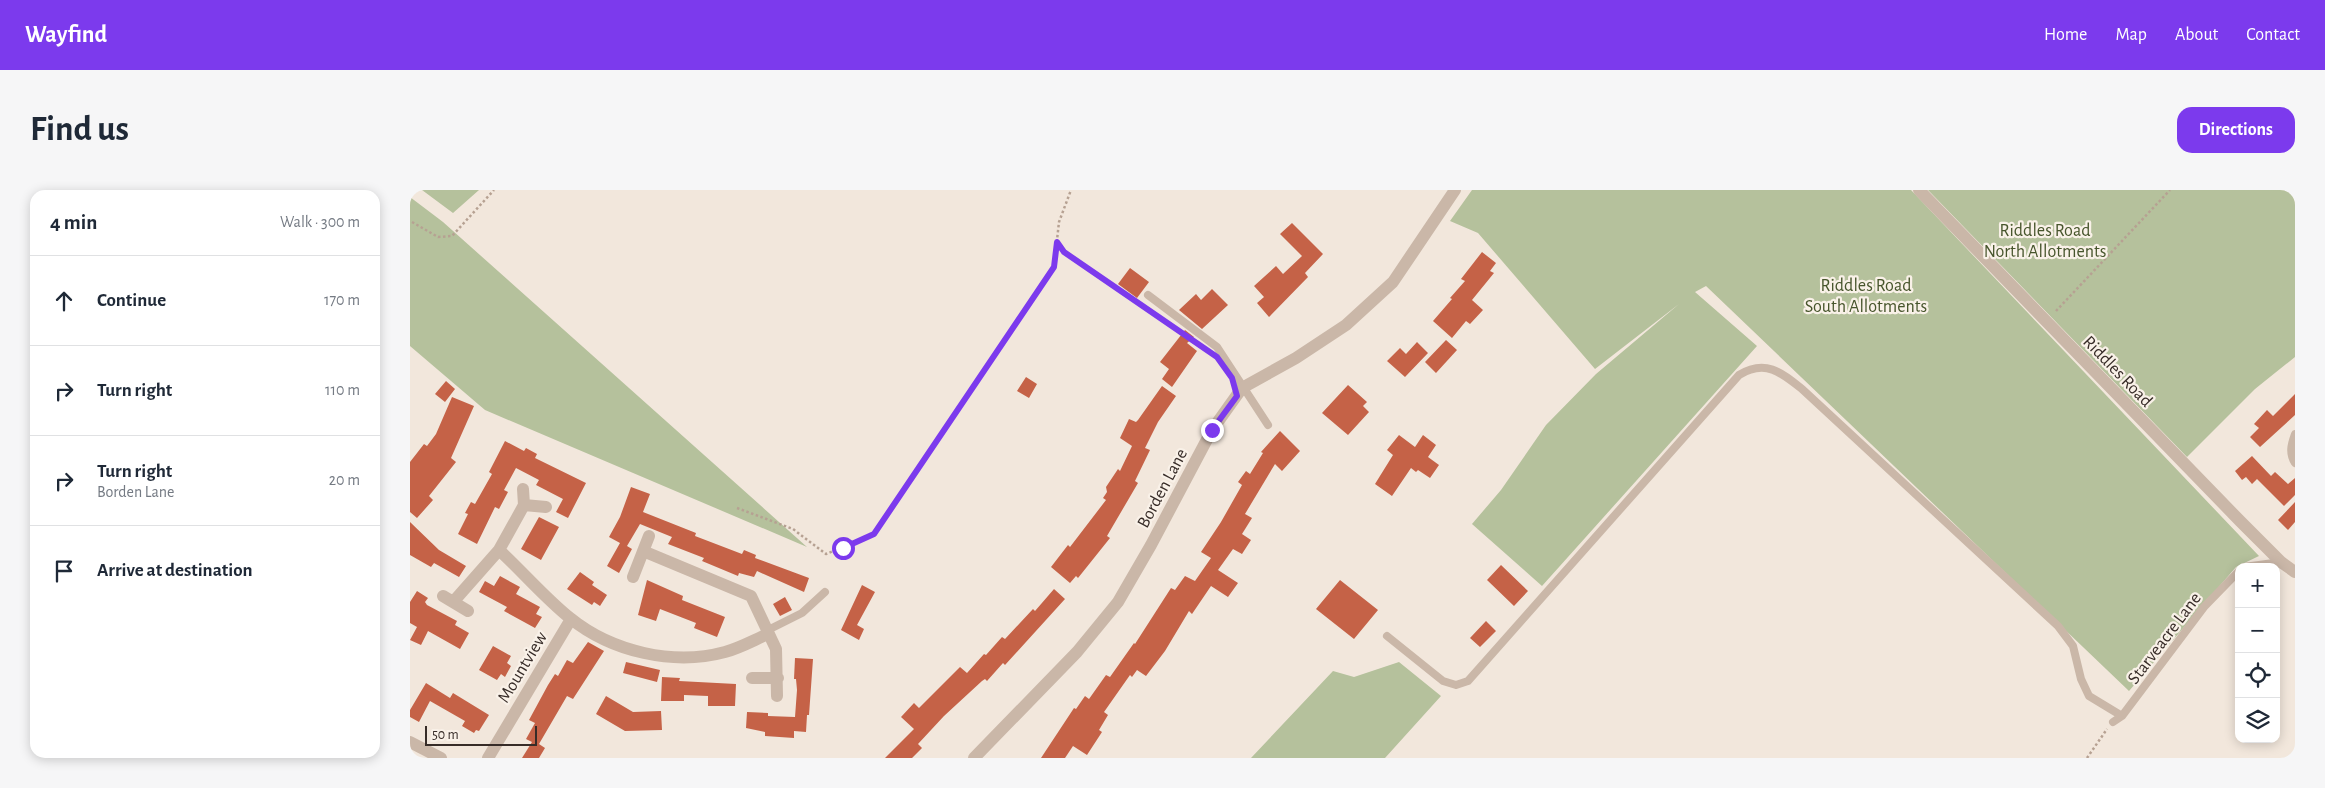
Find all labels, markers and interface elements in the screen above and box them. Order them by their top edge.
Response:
text: Wayfind [25,23,107,47]
text: Home [2044,26,2087,44]
text: Map [2115,26,2147,44]
text: About [2175,26,2218,44]
text: Contact [2246,26,2300,44]
button: Directions [2177,107,2295,153]
text: Find us [30,112,129,147]
text: 4 min [50,212,97,233]
text: Walk · 300 m [280,214,360,230]
park label: Riddles Road North Allotments [1984,222,2106,261]
park label: Riddles Road South Allotments [1805,277,1927,316]
icon: ahead [50,287,78,315]
text: Continue [97,291,166,310]
text: 170 m [324,292,360,308]
street label: Riddles Road [2079,333,2155,411]
icon: right [50,377,78,405]
text: Turn right [97,381,172,400]
text: 110 m [325,382,360,398]
route end [1201,419,1224,442]
street label: Borden Lane [1135,446,1191,531]
text: Turn right [97,462,172,481]
icon: right [50,467,78,495]
text: 20 m [329,472,360,488]
text: Borden Lane [97,484,174,500]
route start [832,537,855,560]
icon: arrive [50,557,78,585]
text: Arrive at destination [97,561,253,580]
map controls [2235,563,2280,743]
button: + [2235,563,2280,608]
street label: Starveacre Lane [2125,589,2205,688]
button: − [2235,608,2280,653]
street label: Mountview [495,629,551,706]
button: locate [2235,653,2280,698]
button: layers [2235,698,2280,743]
scale bar [425,723,538,746]
text: 50 m [432,728,459,742]

